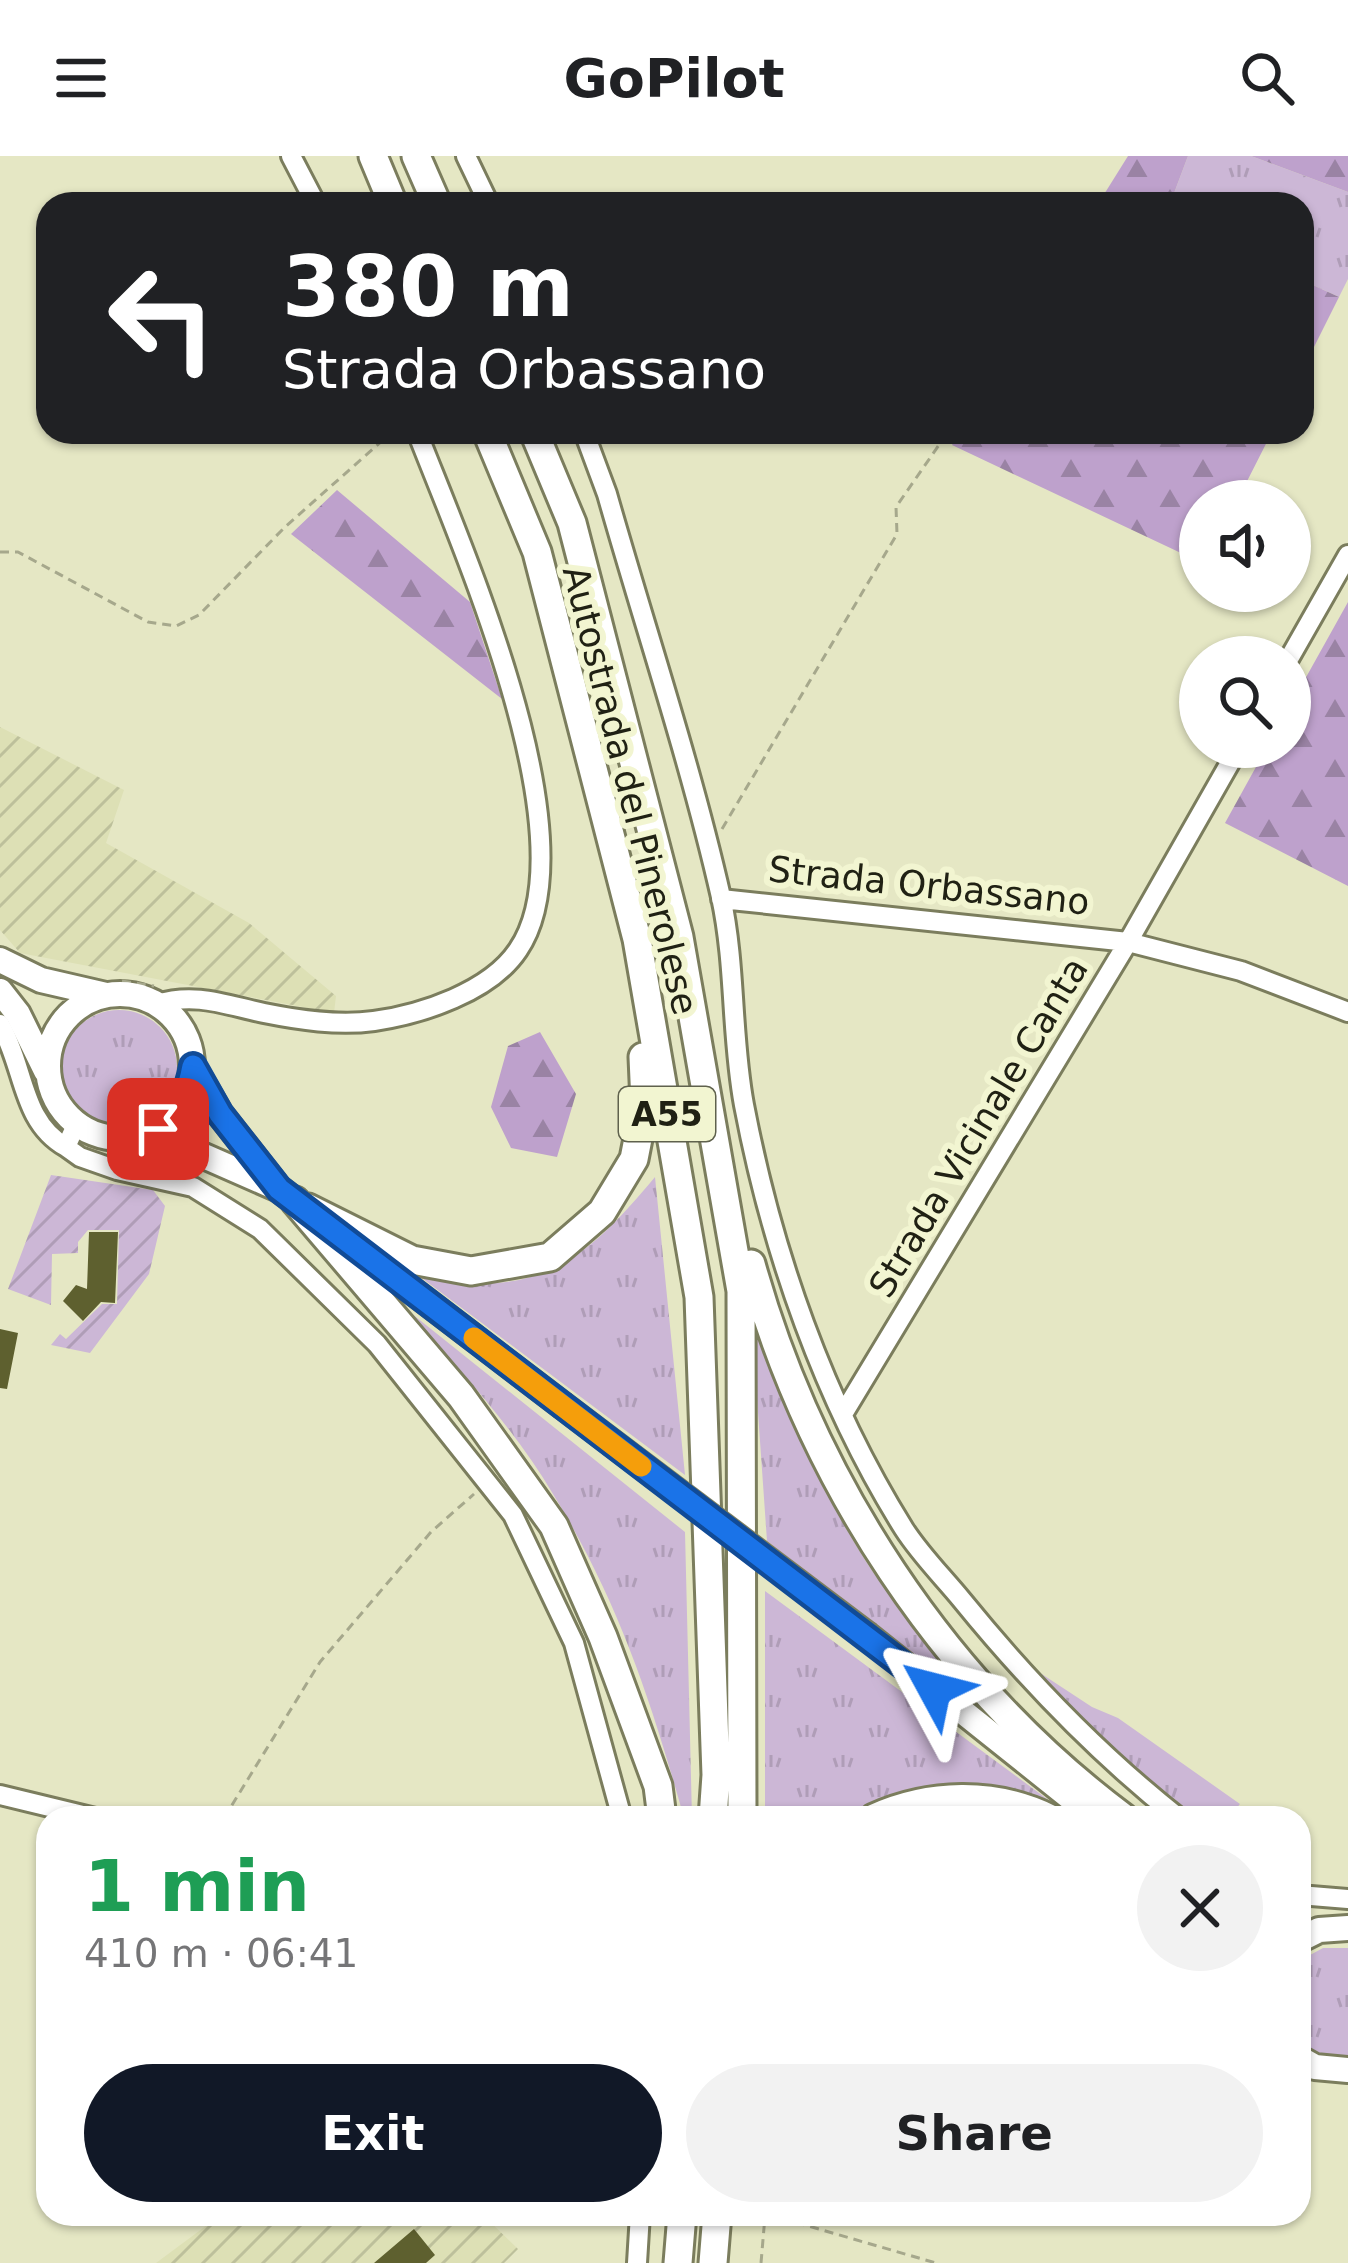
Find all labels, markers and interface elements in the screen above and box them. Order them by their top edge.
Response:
icon: menu [48,45,114,111]
icon: search [1234,45,1300,111]
text: GoPilot [564,47,784,110]
text: 380 m [282,238,574,336]
icon: left [84,240,240,396]
text: Strada Orbassano [282,338,766,401]
map controls [1179,480,1311,768]
button: sound [1179,480,1311,612]
street label: Autostrada del Pinerolese [555,561,706,1019]
button: search [1179,636,1311,768]
street label: Strada Orbassano [766,848,1092,923]
street label: Strada Vicinale Canta [861,950,1096,1304]
pin [107,1078,209,1180]
road number: A55 [619,1087,715,1141]
icon: arrive [125,1096,191,1162]
position arrow [871,1626,997,1752]
text: 1 min [84,1844,310,1928]
button: close [1137,1845,1263,1971]
text: 410 m · 06:41 [84,1931,358,1976]
button: Exit [84,2064,662,2202]
button: Share [686,2064,1263,2202]

